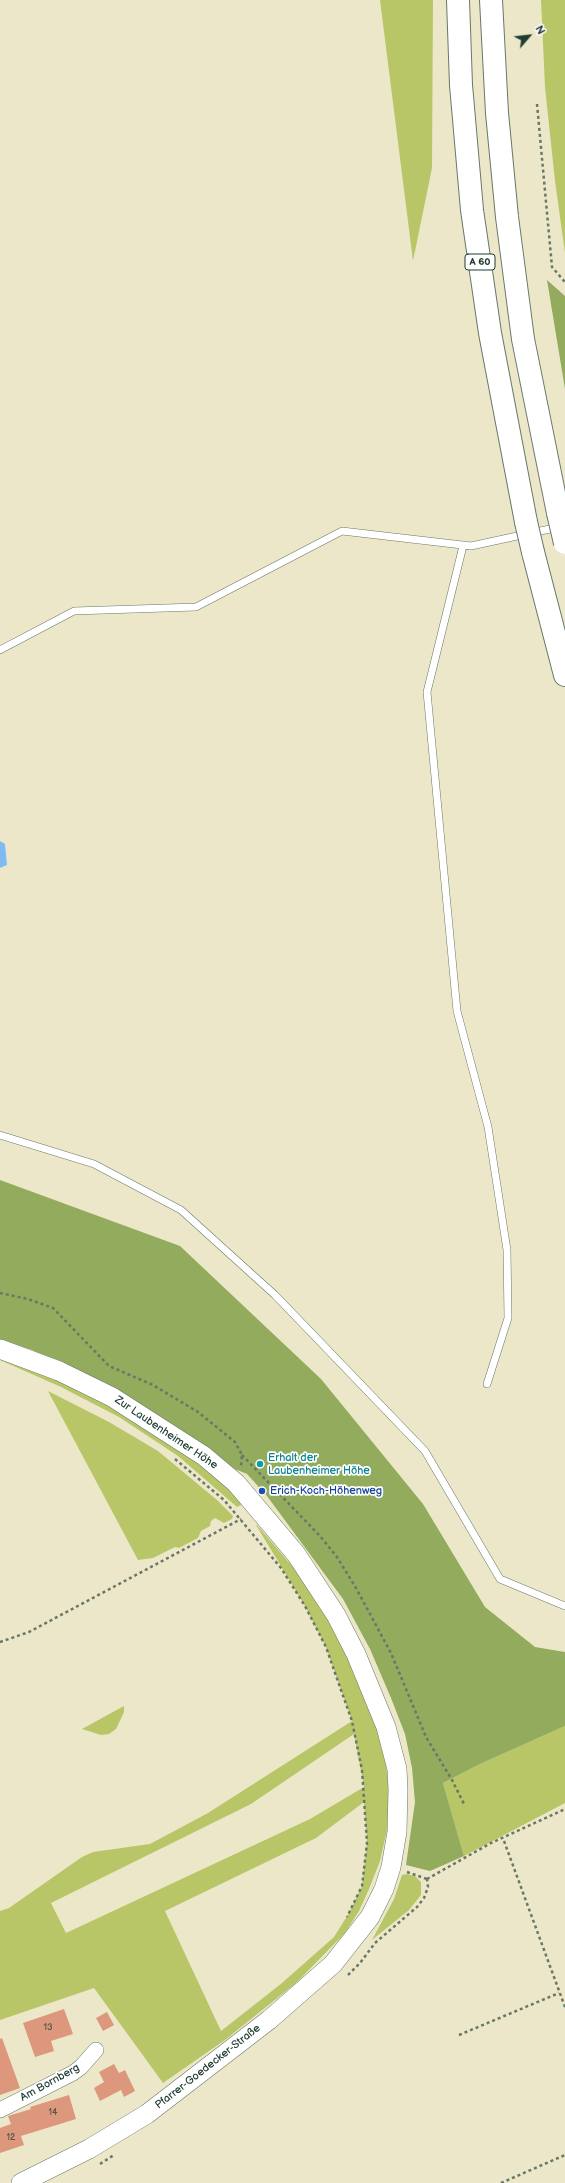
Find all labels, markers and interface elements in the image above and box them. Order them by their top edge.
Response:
north arrow [509,16,549,56]
text: N [532,23,548,37]
road number: A 60 [465,254,495,270]
street label: Zur Laubenheimer Höhe [112,1394,220,1472]
place label: Erhalt der Laubenheimer Höhe [268,1451,370,1477]
marker: Erhalt der Laubenheimer Höhe [255,1459,265,1469]
place label: Erich-Koch-Höhenweg [270,1484,382,1498]
marker: Erich-Koch-Höhenweg [257,1486,267,1496]
street label: Pfarrer-Goedecker-Straße [153,2022,263,2112]
house number: 13 [43,2023,53,2033]
street label: Am Bornberg [18,2061,82,2105]
house number: 14 [49,2108,57,2118]
house number: 12 [7,2133,15,2143]

